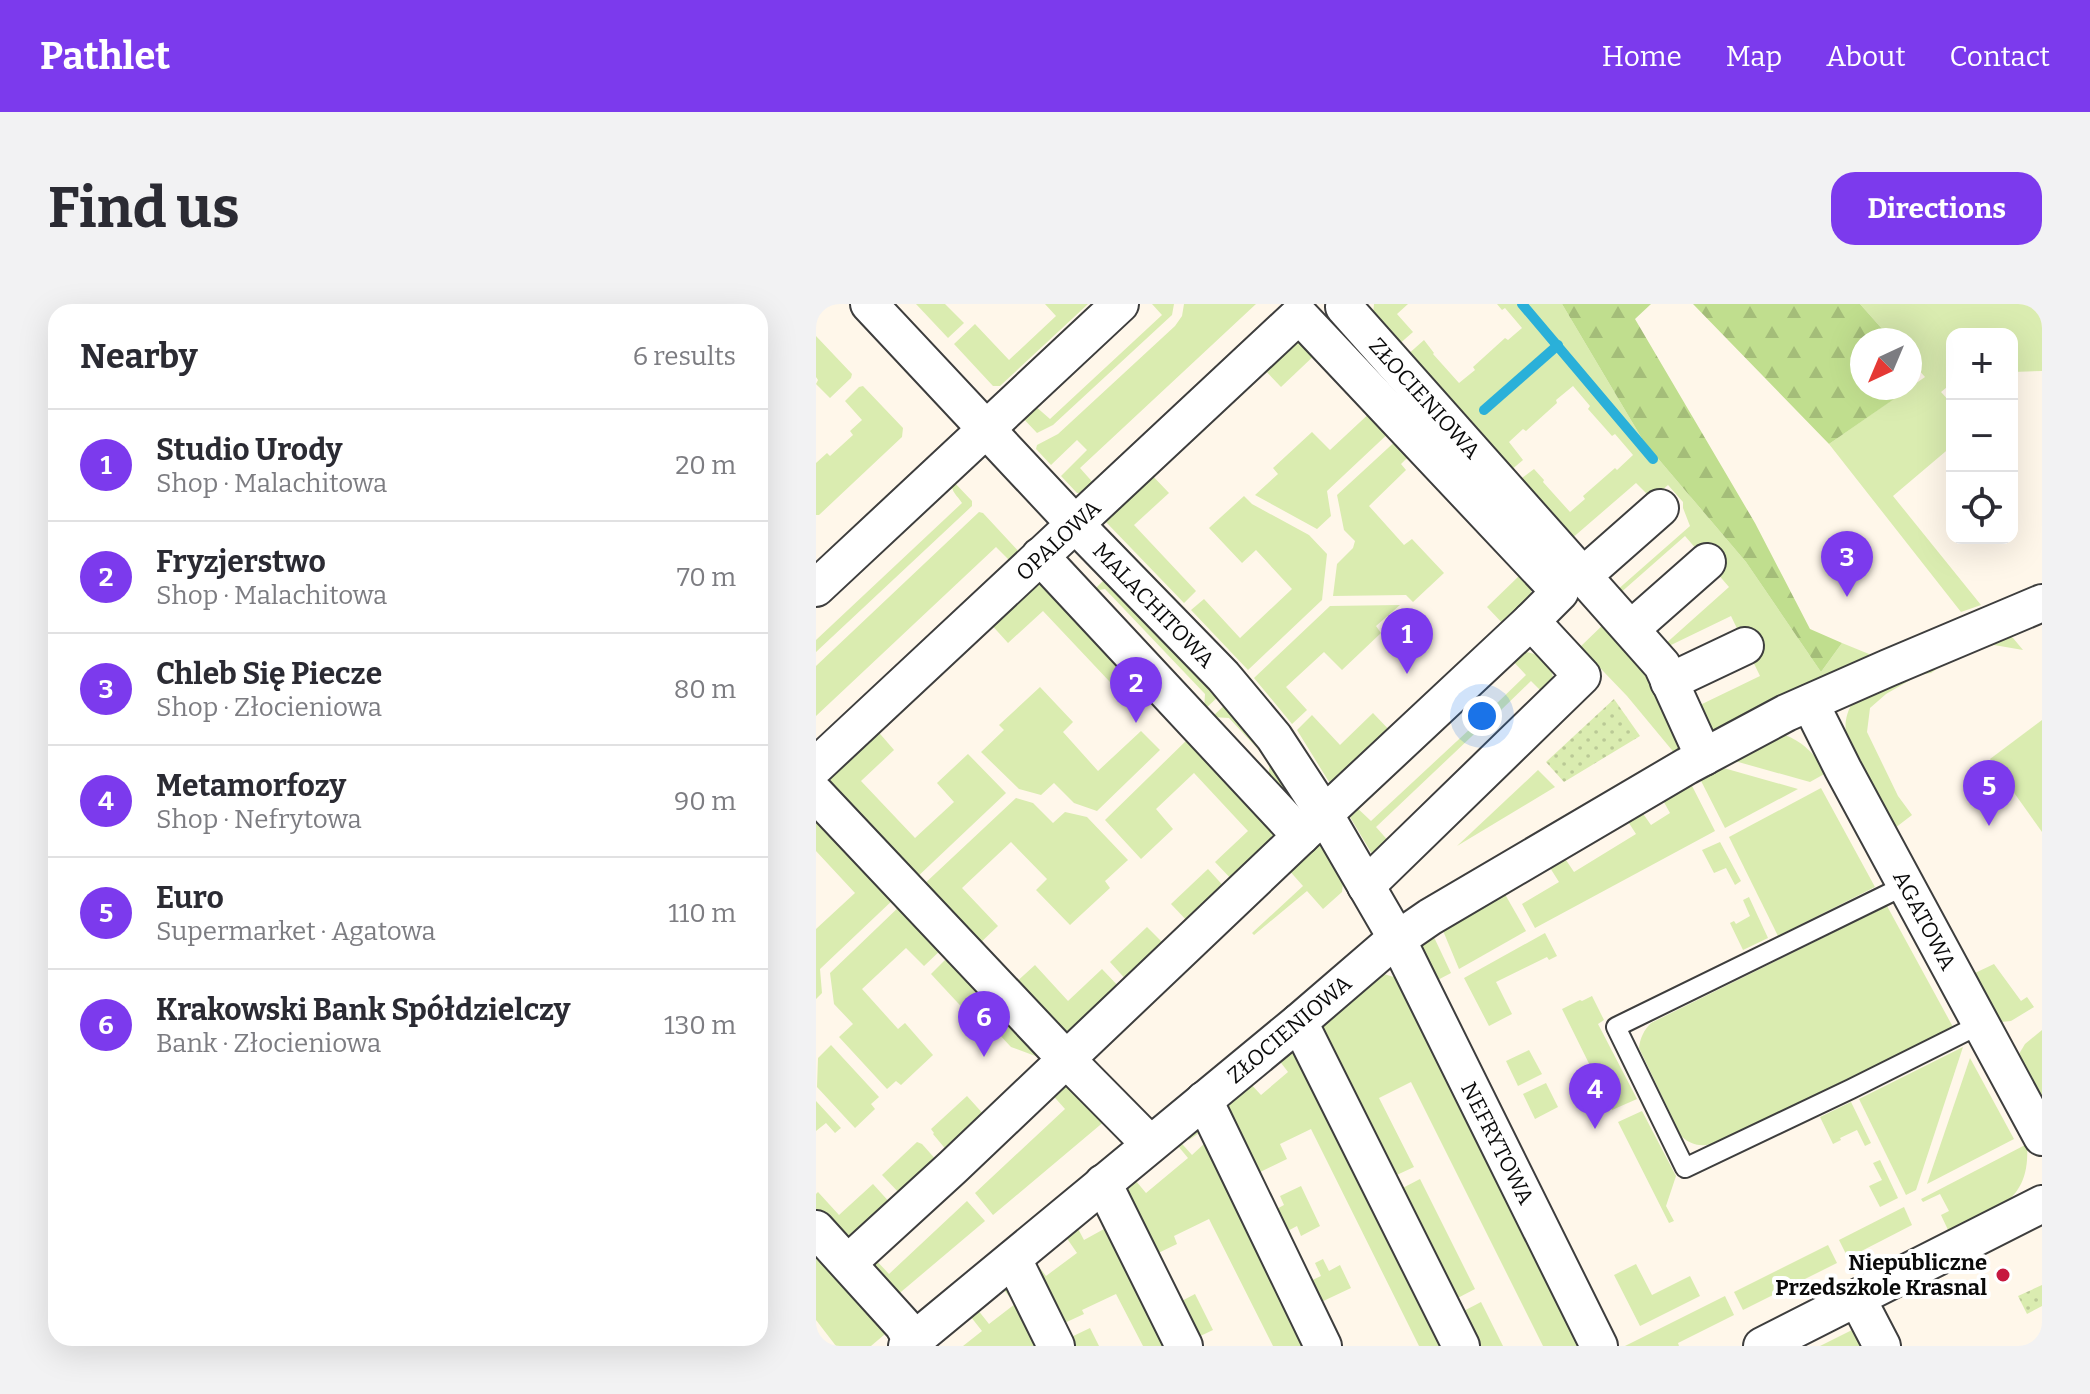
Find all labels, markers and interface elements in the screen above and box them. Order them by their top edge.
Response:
text: Pathlet [40,33,170,79]
text: Home [1602,40,1682,73]
text: Map [1726,40,1782,73]
text: About [1826,40,1906,73]
text: Contact [1950,40,2050,73]
button: Directions [1831,172,2042,245]
text: Find us [48,175,240,242]
north arrow [1850,328,1922,400]
map controls [1946,328,2018,544]
button: + [1946,328,2018,400]
street label: ZŁOCIENIOWA [1363,332,1486,465]
text: Nearby [80,336,198,377]
text: 6 results [633,341,736,372]
button: − [1946,400,2018,472]
text: Studio Urody [156,432,343,468]
text: 1 [100,450,112,481]
text: 20 m [675,450,736,481]
text: Shop · Malachitowa [156,468,387,499]
button: locate [1946,472,2018,544]
street label: OPALOWA [1010,494,1107,586]
pin: 3 [1821,531,1873,597]
street label: MALACHITOWA [1087,537,1220,674]
text: Fryzjerstwo [156,544,326,580]
text: 2 [99,562,113,593]
text: 70 m [677,562,736,593]
text: Shop · Malachitowa [156,580,387,611]
pin: 1 [1381,608,1433,674]
text: Chleb Się Piecze [156,656,382,692]
pin: 2 [1110,657,1162,723]
text: 3 [99,674,113,705]
text: 80 m [674,674,736,705]
text: Shop · Złocieniowa [156,692,382,723]
your location [1462,696,1502,736]
pin: 5 [1963,760,2015,826]
text: Metamorfozy [156,768,346,804]
text: 4 [98,786,114,817]
text: 90 m [674,786,736,817]
text: Shop · Nefrytowa [156,804,362,835]
street label: AGATOWA [1887,866,1962,975]
text: Euro [156,880,224,916]
text: 5 [99,898,113,929]
text: 110 m [668,898,736,929]
text: Supermarket · Agatowa [156,916,436,947]
street label: ZŁOCIENIOWA [1222,969,1357,1089]
pin: 6 [958,991,1010,1057]
text: Krakowski Bank Spółdzielczy [156,992,570,1028]
text: 6 [98,1010,114,1041]
text: 130 m [664,1010,736,1041]
text: Bank · Złocieniowa [156,1028,381,1059]
pin: 4 [1569,1063,1621,1129]
street label: NEFRYTOWA [1455,1078,1540,1209]
place label: Niepubliczne Przedszkole Krasnal [1775,1249,1987,1301]
marker: Niepubliczne Przedszkole Krasnal [1994,1266,2012,1284]

